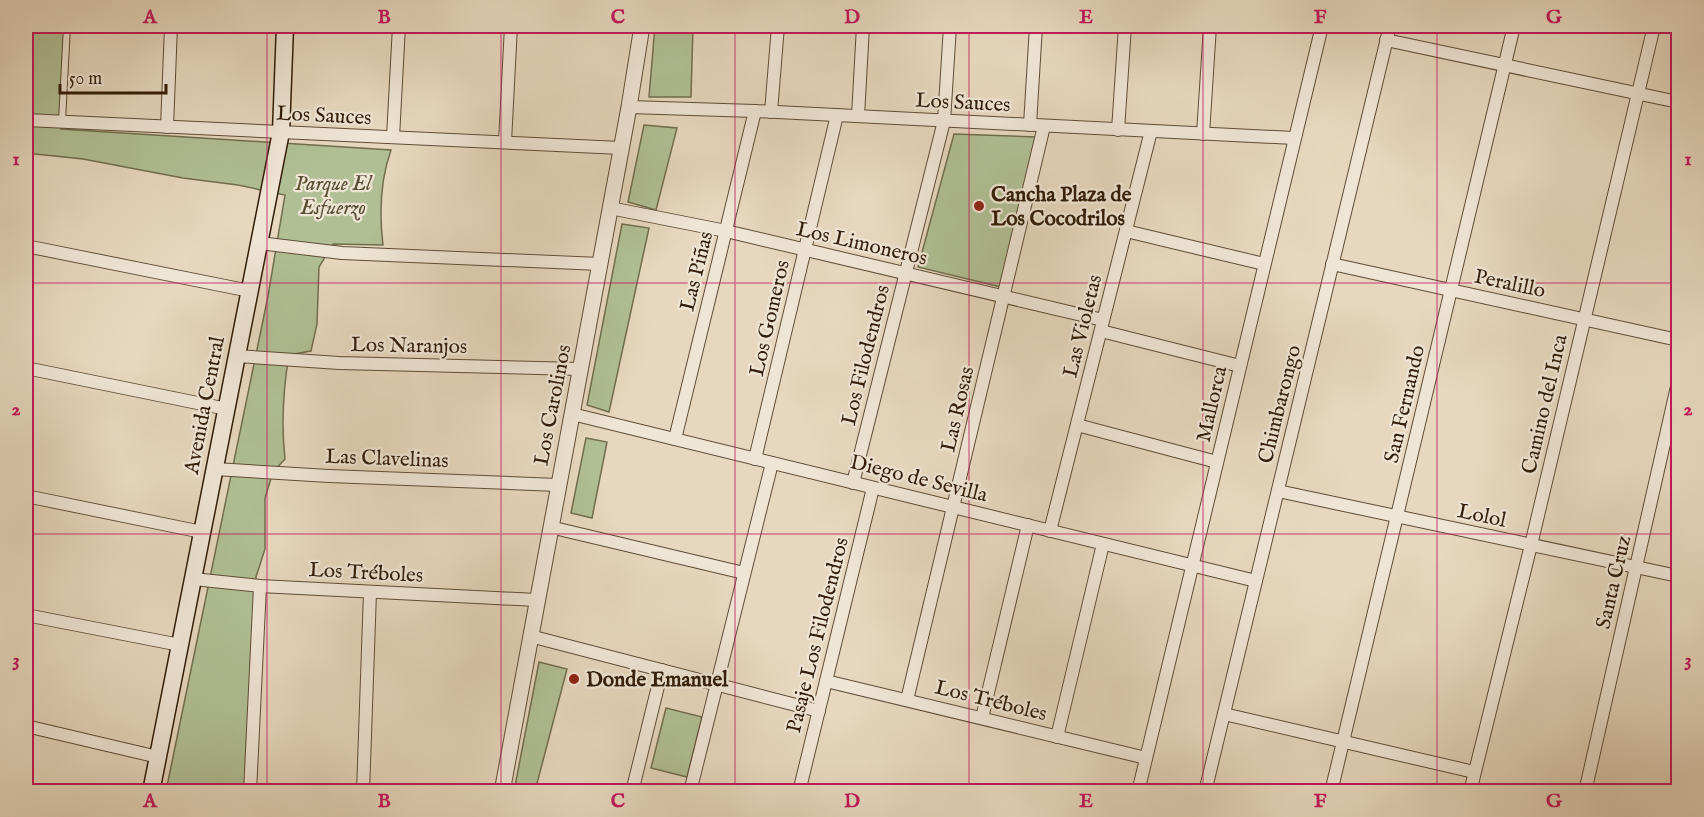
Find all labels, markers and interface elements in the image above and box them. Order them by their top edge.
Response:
text: A [142,5,158,30]
text: B [377,5,391,30]
text: C [611,5,625,30]
text: D [844,5,860,30]
text: E [1079,5,1093,30]
text: F [1314,5,1327,30]
text: G [1546,5,1563,30]
scale bar [60,57,166,95]
text: 50 m [69,68,102,91]
street label: Los Sauces [915,88,1011,119]
street label: Los Sauces [276,101,372,132]
text: 1 [12,147,20,172]
text: 1 [1684,147,1692,172]
park label: Parque El Esfuerzo [295,171,373,222]
place label: Cancha Plaza de Los Cocodrilos [991,182,1132,233]
marker: Cancha Plaza de Los Cocodrilos [972,199,986,213]
street label: Los Limoneros [794,216,930,273]
street label: Las Piñas [675,229,720,314]
street label: Los Gomeros [744,258,797,379]
street label: Peralillo [1471,264,1548,305]
street label: Las Violetas [1058,272,1109,381]
street label: Los Filodendros [836,282,897,428]
street label: Camino del Inca [1516,331,1575,477]
street label: Los Naranjos [350,332,468,361]
street label: Avenida Central [179,334,232,477]
street label: Los Carolinos [529,342,578,468]
street label: Chimbarongo [1253,342,1308,466]
street label: San Fernando [1379,343,1432,466]
street label: Mallorca [1191,363,1235,445]
street label: Las Rosas [936,364,981,455]
text: 2 [11,397,21,422]
text: 2 [1683,397,1693,422]
street label: Las Clavelinas [325,444,449,475]
street label: Diego de Sevilla [847,449,991,510]
street label: Lolol [1455,498,1509,535]
street label: Santa Cruz [1591,533,1638,632]
street label: Pasaje Los Filodendros [781,535,856,736]
street label: Los Tréboles [308,557,424,590]
text: 3 [12,648,20,673]
text: 3 [1684,648,1692,673]
place label: Donde Emanuel [586,667,729,694]
marker: Donde Emanuel [567,672,581,686]
street label: Los Tréboles [932,674,1050,728]
text: A [142,789,158,814]
text: B [377,789,391,814]
text: C [611,789,625,814]
text: D [844,789,860,814]
text: E [1079,789,1093,814]
text: F [1314,789,1327,814]
text: G [1546,789,1563,814]

